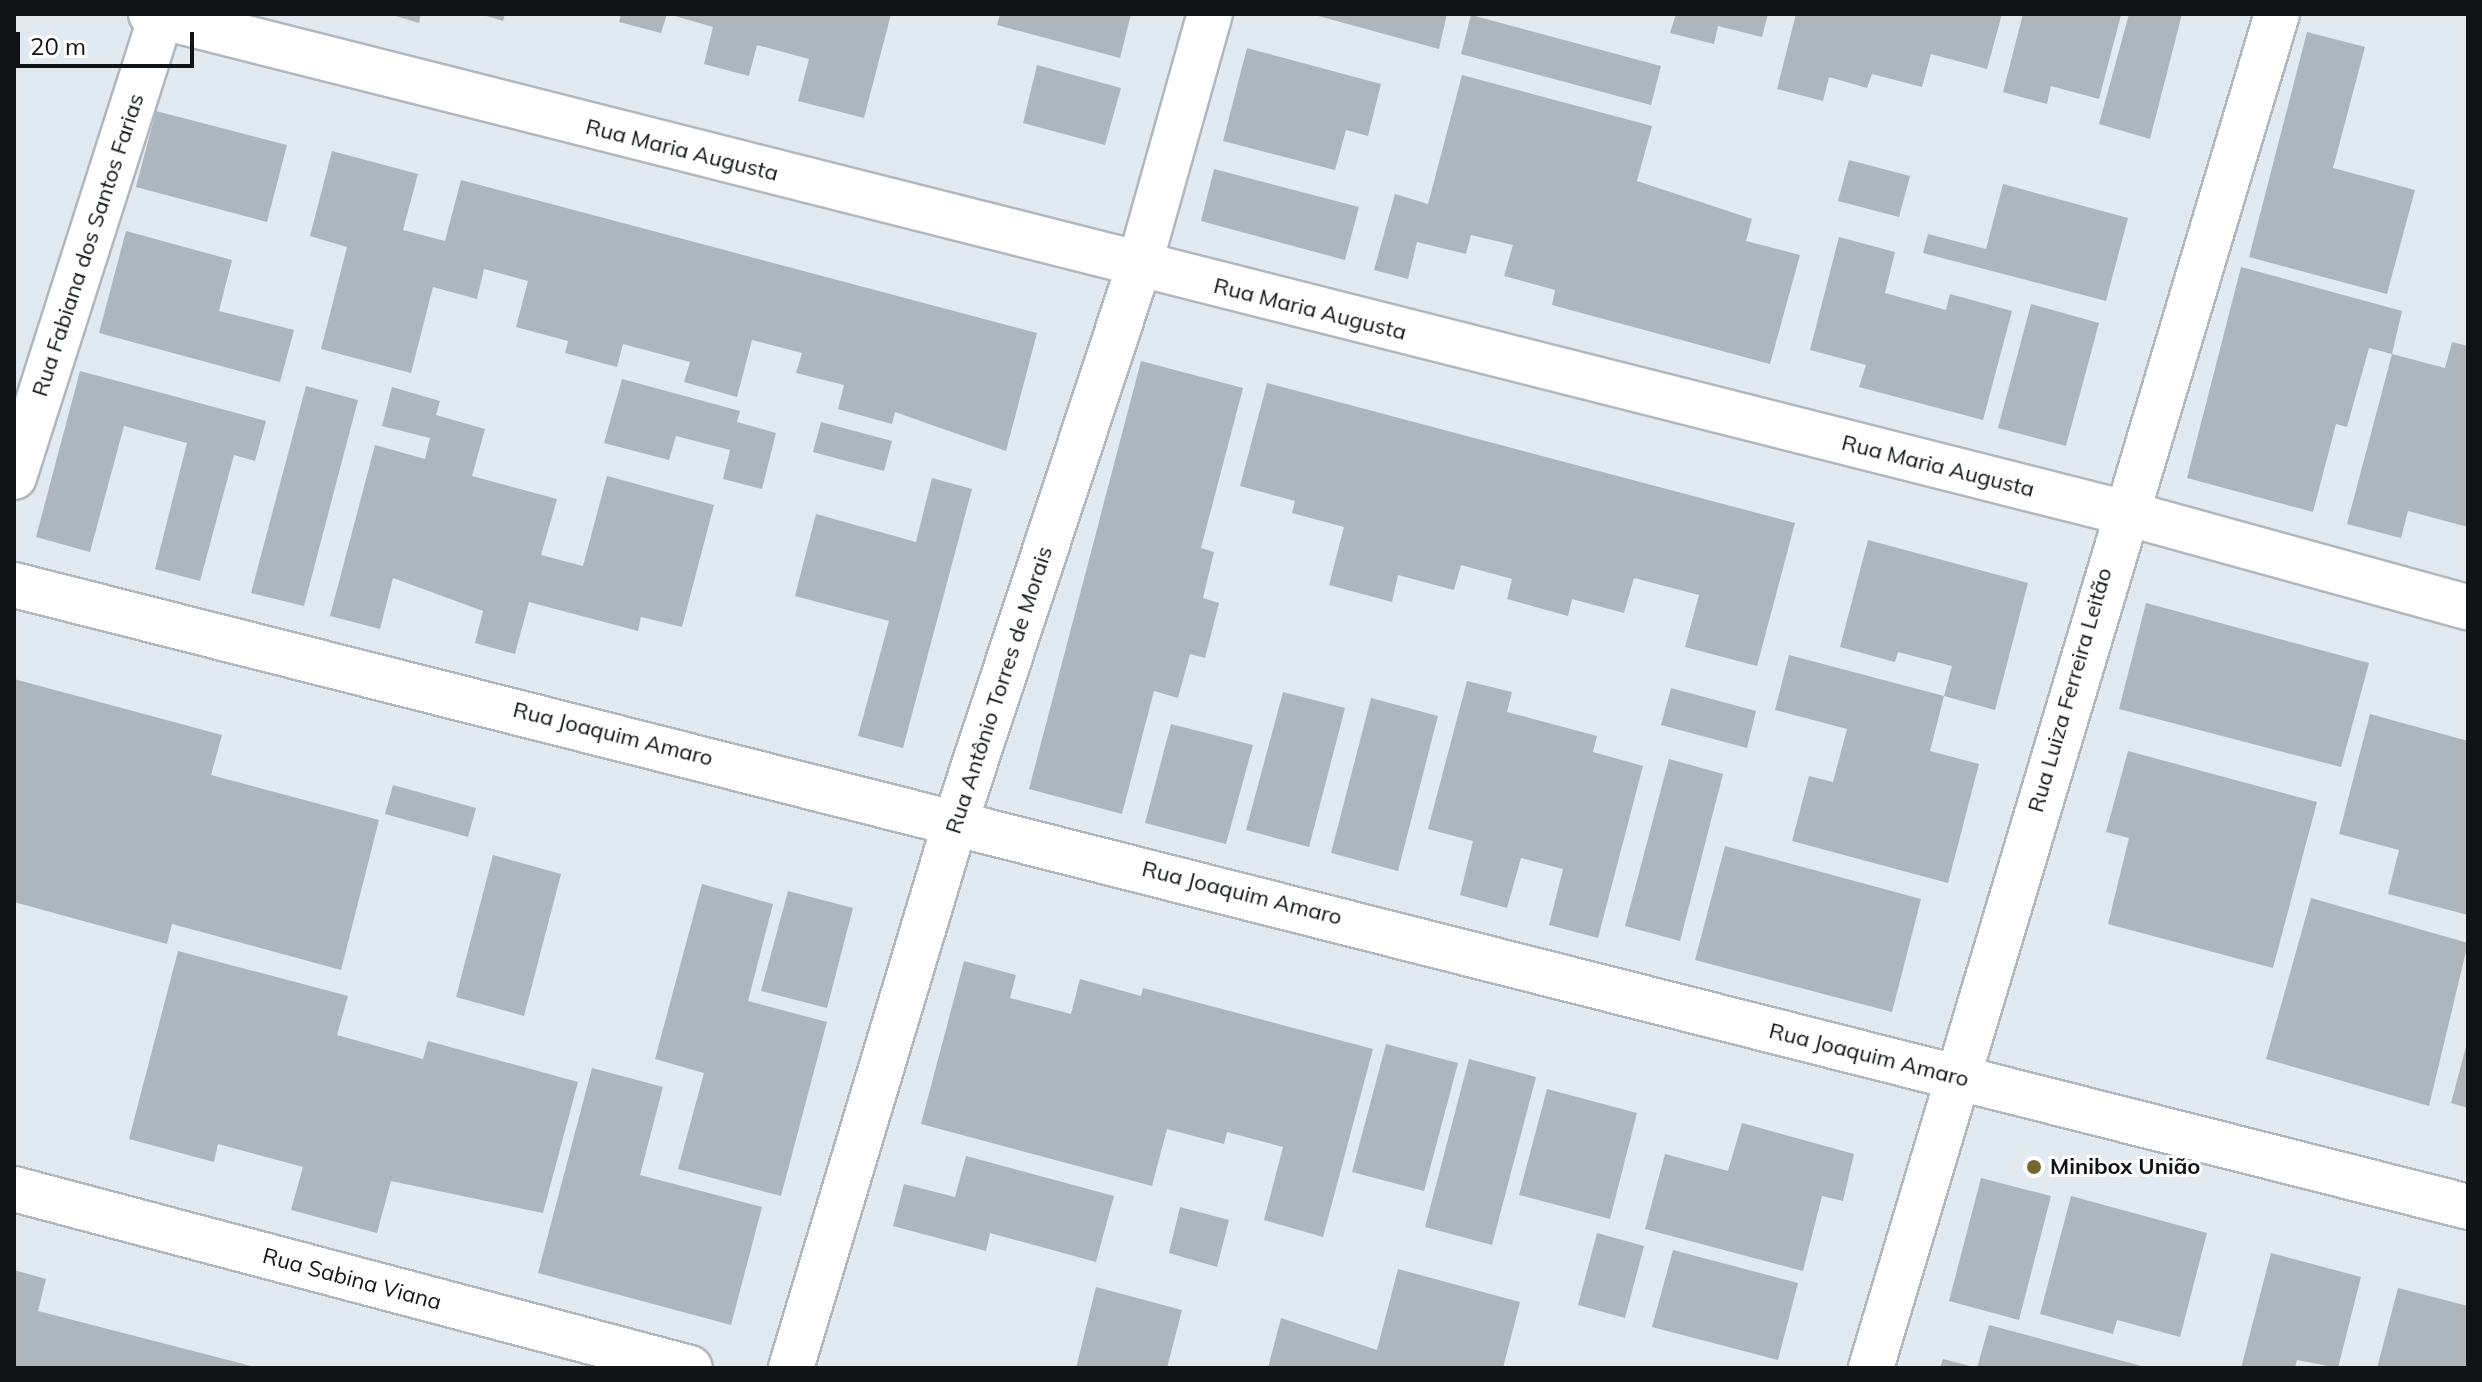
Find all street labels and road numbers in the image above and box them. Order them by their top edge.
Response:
street label: Rua Fabiana dos Santos Farias [26,90,150,400]
street label: Rua Maria Augusta [583,113,781,187]
street label: Rua Maria Augusta [1211,272,1409,346]
street label: Rua Maria Augusta [1839,429,2037,503]
street label: Rua Antônio Torres de Morais [940,543,1058,837]
street label: Rua Luiza Ferreira Leitão [2022,565,2118,815]
street label: Rua Joaquim Amaro [510,696,716,772]
street label: Rua Joaquim Amaro [1139,855,1345,931]
street label: Rua Joaquim Amaro [1766,1017,1972,1093]
street label: Rua Sabina Viana [260,1242,444,1316]

